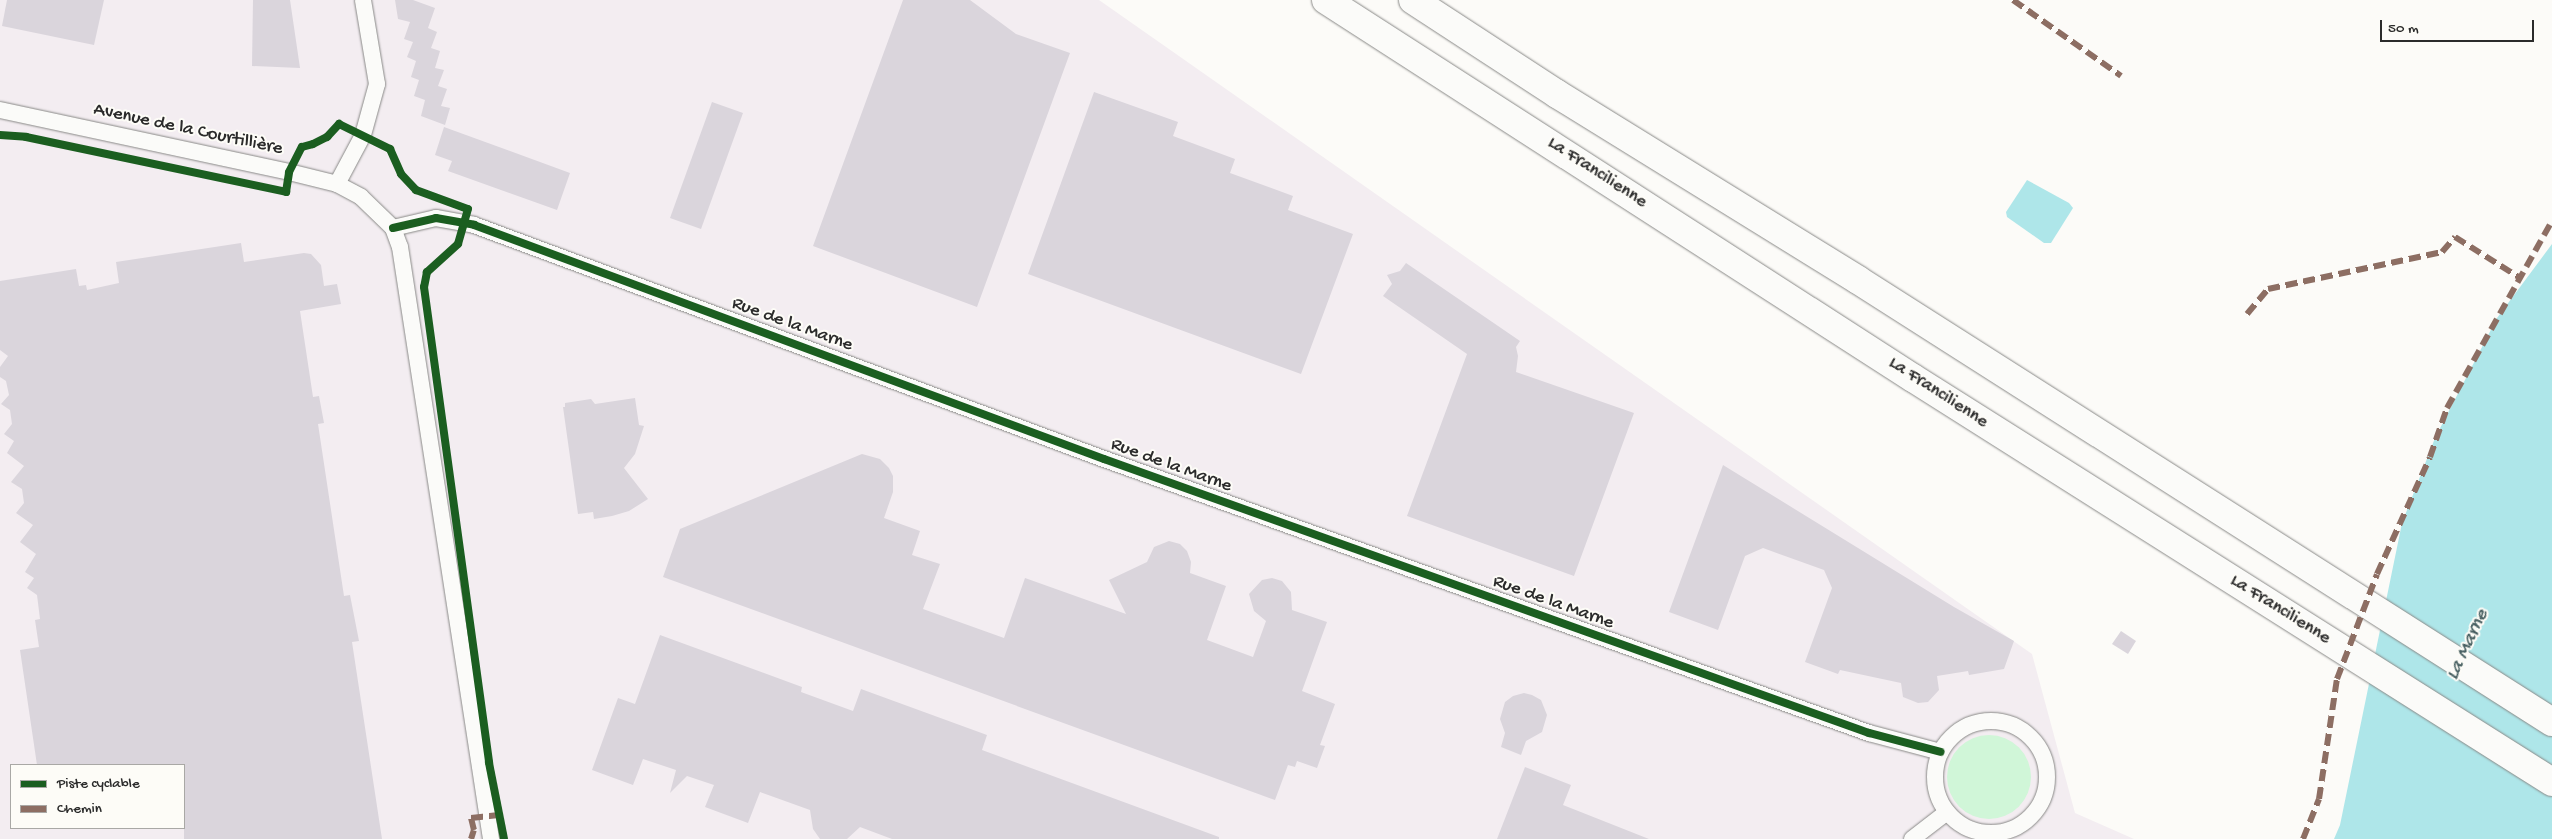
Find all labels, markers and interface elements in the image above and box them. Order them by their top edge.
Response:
scale bar [2382,10,2536,42]
text: 50 m [2388,20,2419,38]
street label: Avenue de la Courtillière [91,99,285,161]
street label: La Francilienne [1543,132,1651,214]
street label: Rue de la Marne [728,293,856,357]
street label: La Francilienne [1884,352,1992,434]
street label: Rue de la Marne [1107,434,1235,498]
street label: La Francilienne [2225,570,2335,650]
street label: Rue de la Marne [1489,571,1617,635]
water label: La Marne [2441,606,2495,684]
legend [10,764,185,829]
text: Piste cyclable [57,775,140,793]
text: Chemin [57,800,102,818]

